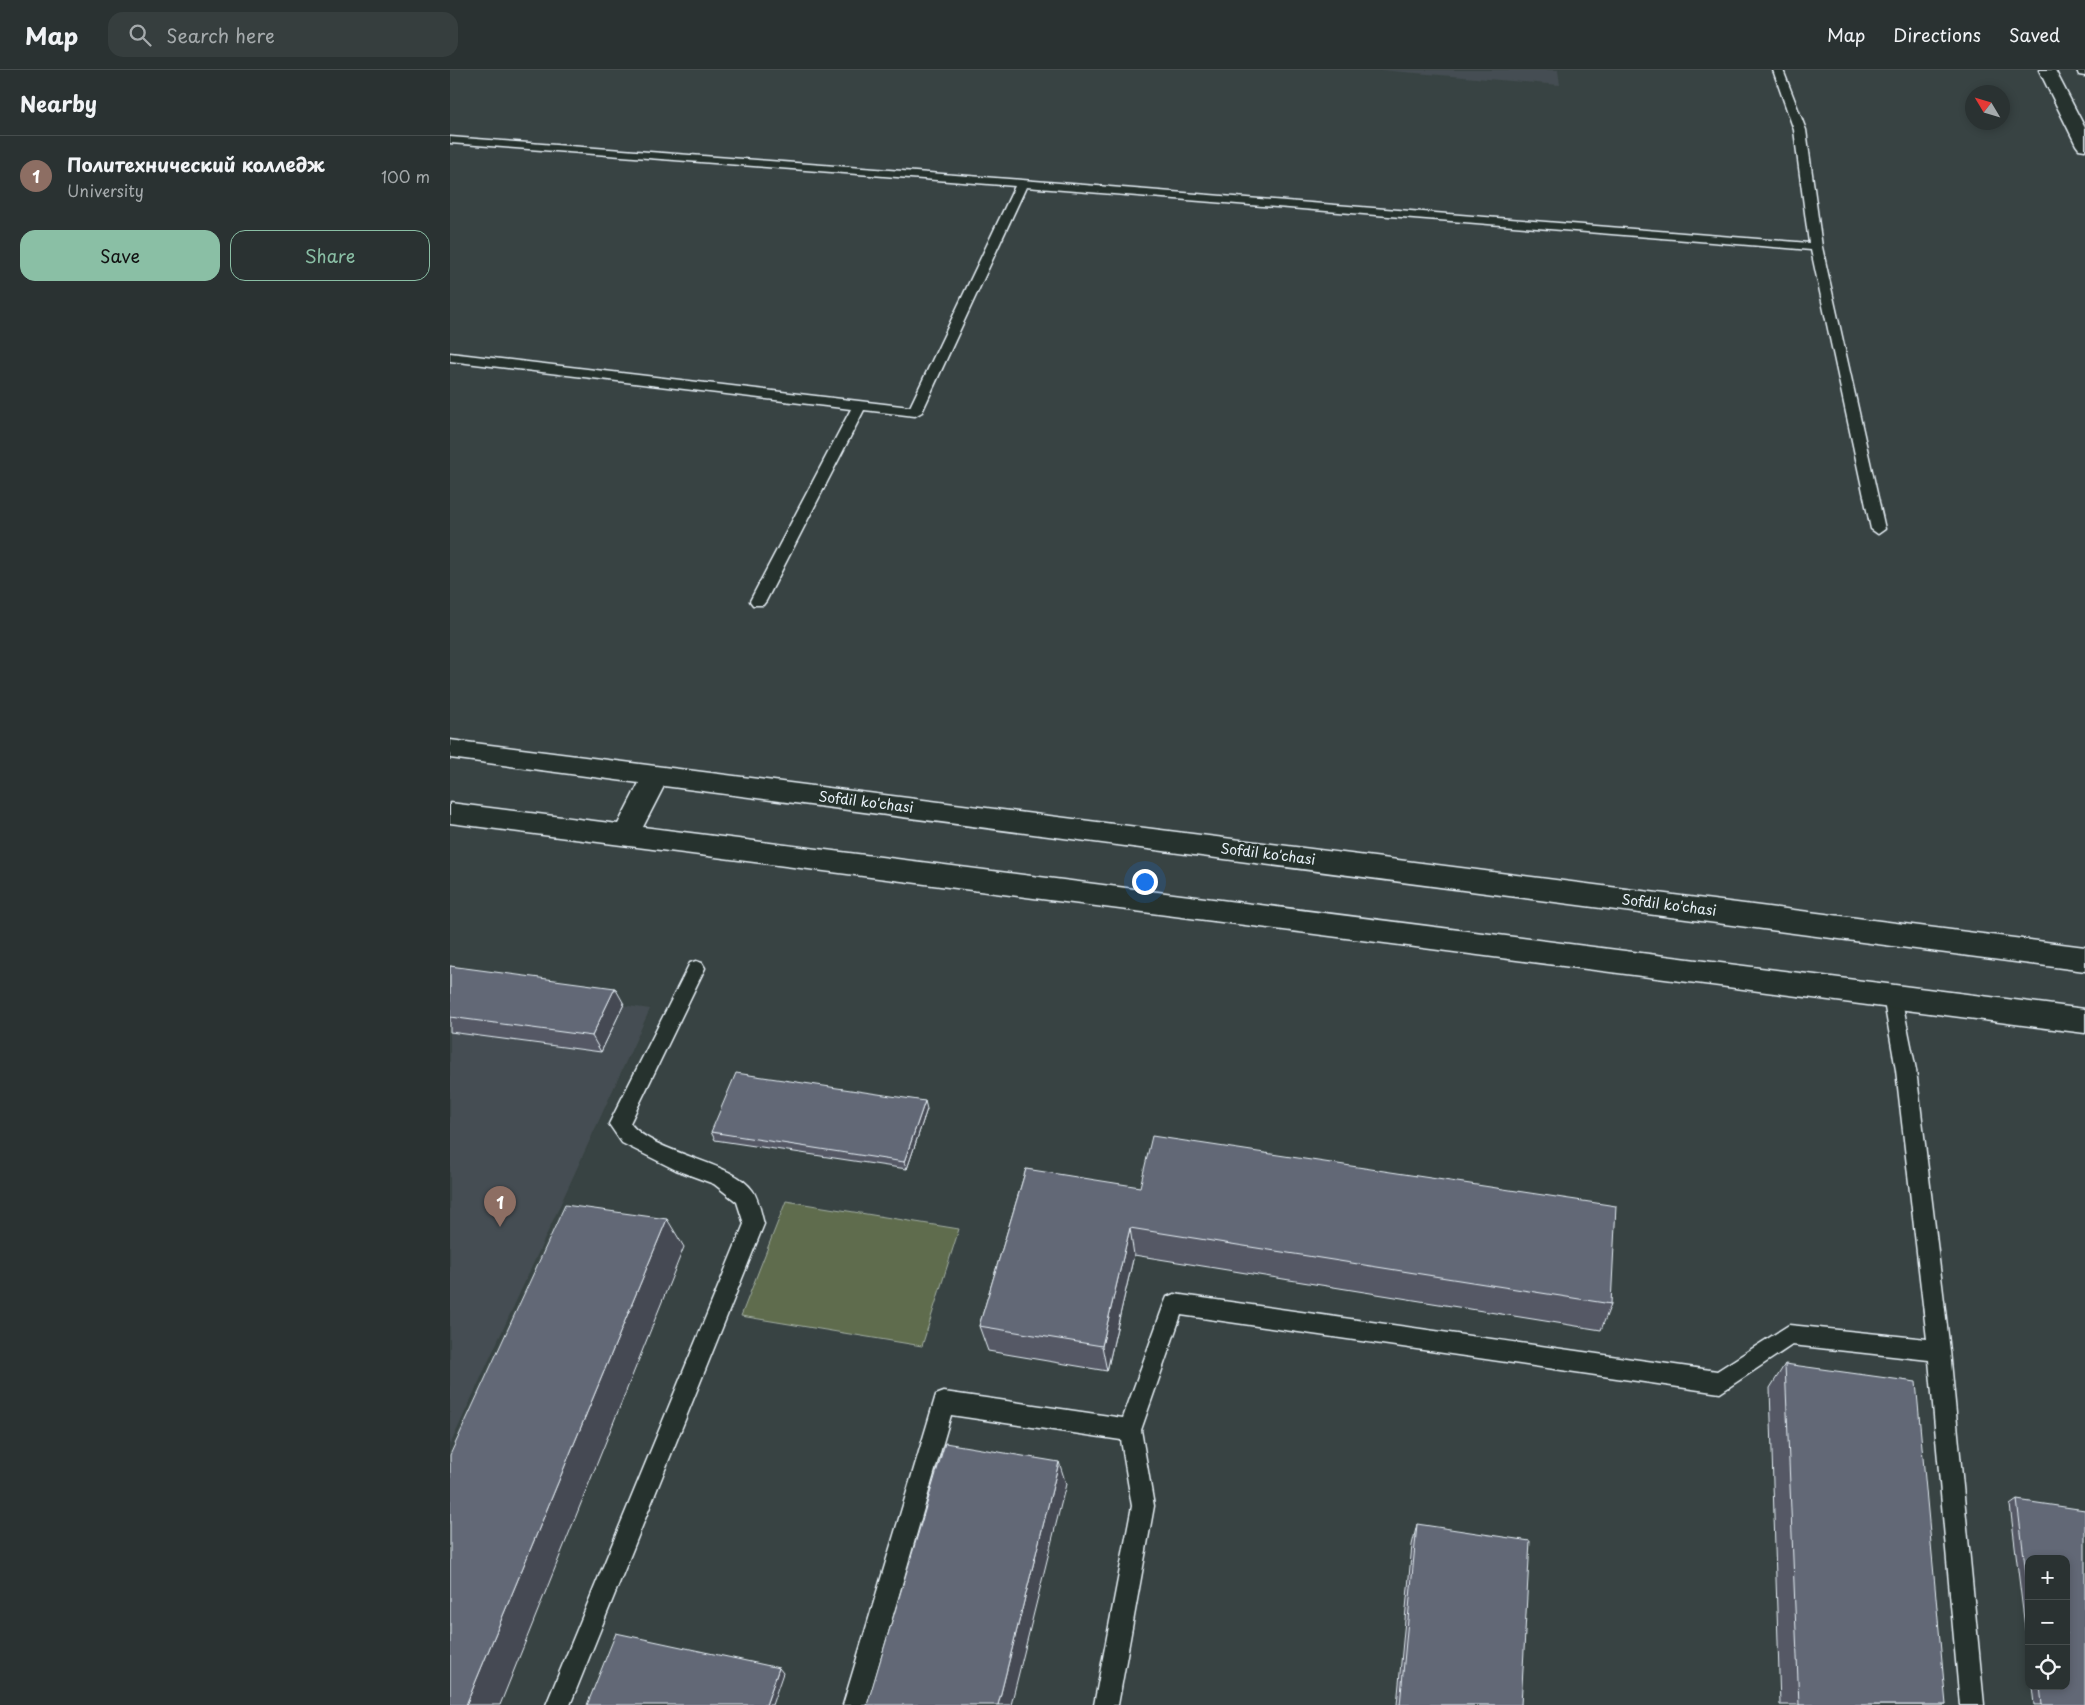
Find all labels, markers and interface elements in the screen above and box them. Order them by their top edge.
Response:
search box [108,12,458,57]
text: Map [25,17,78,53]
icon: search [126,21,154,49]
text: Search here [166,21,275,49]
text: Map [1827,21,1865,48]
text: Directions [1893,21,1981,48]
text: Saved [2009,21,2060,48]
north arrow [1965,85,2010,130]
text: Nearby [20,87,97,119]
text: Политехнический колледж [67,150,325,178]
text: 1 [32,164,40,188]
text: 100 m [381,164,430,188]
text: University [67,178,144,202]
button: Save [20,230,220,281]
button: Share [230,230,430,281]
street label: Sofdil ko'chasi [817,785,915,818]
street label: Sofdil ko'chasi [1219,837,1317,870]
your location [1132,869,1158,895]
street label: Sofdil ko'chasi [1620,888,1718,921]
pin: 1 [484,1186,516,1227]
map controls [2025,1555,2070,1690]
button: + [2025,1555,2070,1600]
button: − [2025,1600,2070,1645]
button: locate [2025,1645,2070,1690]

